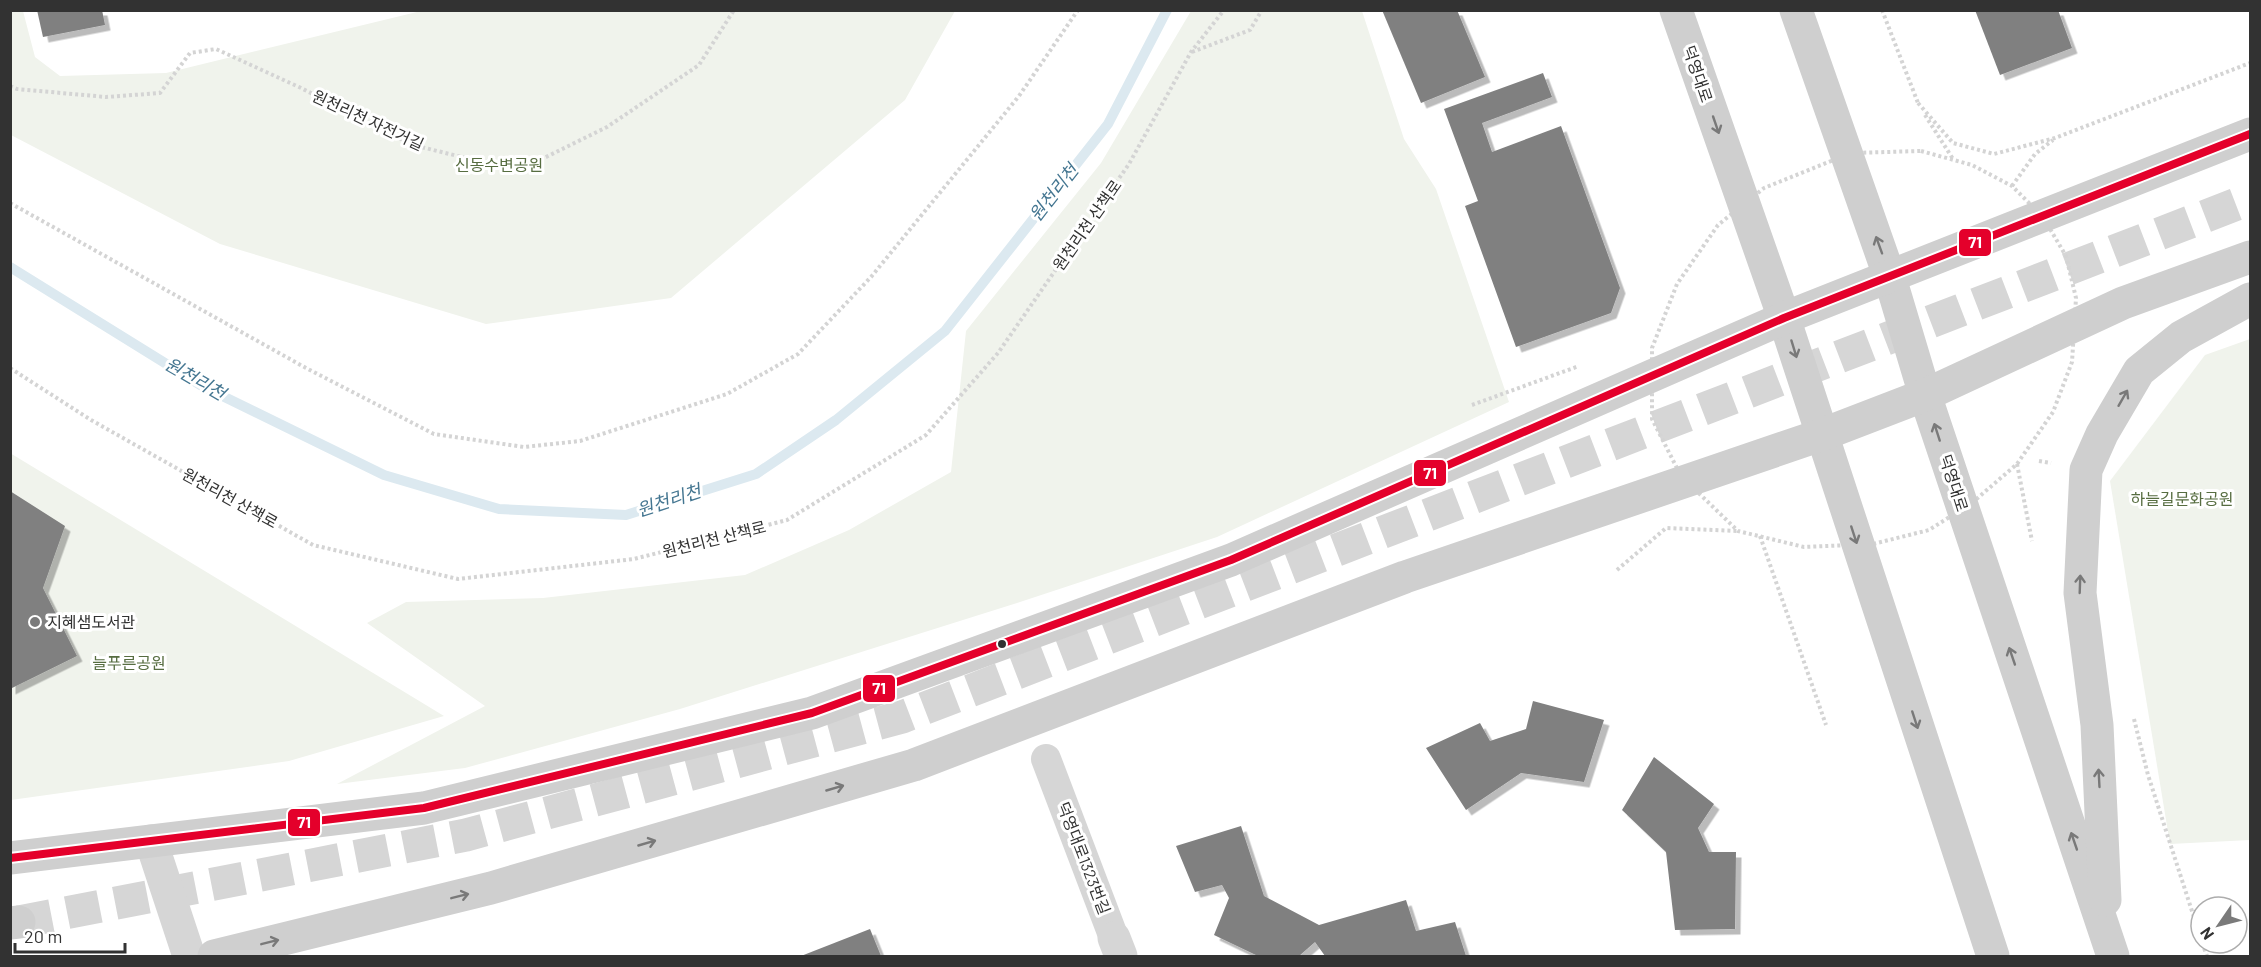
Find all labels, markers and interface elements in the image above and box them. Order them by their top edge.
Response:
street label: 덕영대로 [1680,43,1717,105]
street label: 원천리천 자전거길 [309,85,427,154]
one-way arrow [1712,115,1723,134]
park label: 신동수변공원 [455,155,543,174]
water label: 원천리천 [1024,158,1084,225]
street label: 원천리천 산책로 [1048,176,1125,274]
line badge: 71 [1958,228,1992,257]
text: 71 [1968,232,1982,251]
one-way arrow [1872,237,1883,255]
one-way arrow [1789,339,1800,358]
water label: 원천리천 [161,352,232,405]
one-way arrow [2117,390,2129,407]
one-way arrow [1931,423,1942,441]
street label: 덕영대로 [1936,452,1973,514]
line badge: 71 [1413,459,1447,487]
street label: 원천리천 산책로 [179,463,282,532]
text: 71 [1423,463,1437,482]
water label: 원천리천 [634,479,706,521]
park label: 하늘길문화공원 [2130,489,2234,508]
street label: 원천리천 산책로 [660,516,768,561]
one-way arrow [1849,525,1860,544]
one-way arrow [2075,574,2086,594]
place label: 지혜샘도서관 [47,612,136,631]
marker: 지혜샘도서관 [28,615,42,629]
unlabelled marker [996,638,1008,650]
one-way arrow [2006,647,2017,666]
park label: 늘푸른공원 [92,653,166,672]
line badge: 71 [862,674,896,703]
text: 71 [872,678,886,697]
one-way arrow [1910,710,1921,729]
one-way arrow [2094,768,2105,788]
one-way arrow [825,782,844,793]
street label: 덕영대로1323번길 [1054,799,1115,917]
line badge: 71 [287,808,321,837]
text: 71 [297,812,311,831]
one-way arrow [2068,832,2079,851]
one-way arrow [637,836,656,848]
one-way arrow [450,889,469,901]
north arrow [2189,895,2249,955]
scale bar [15,916,124,954]
text: N [2195,924,2217,944]
text: 20 m [24,925,62,947]
one-way arrow [261,936,280,948]

